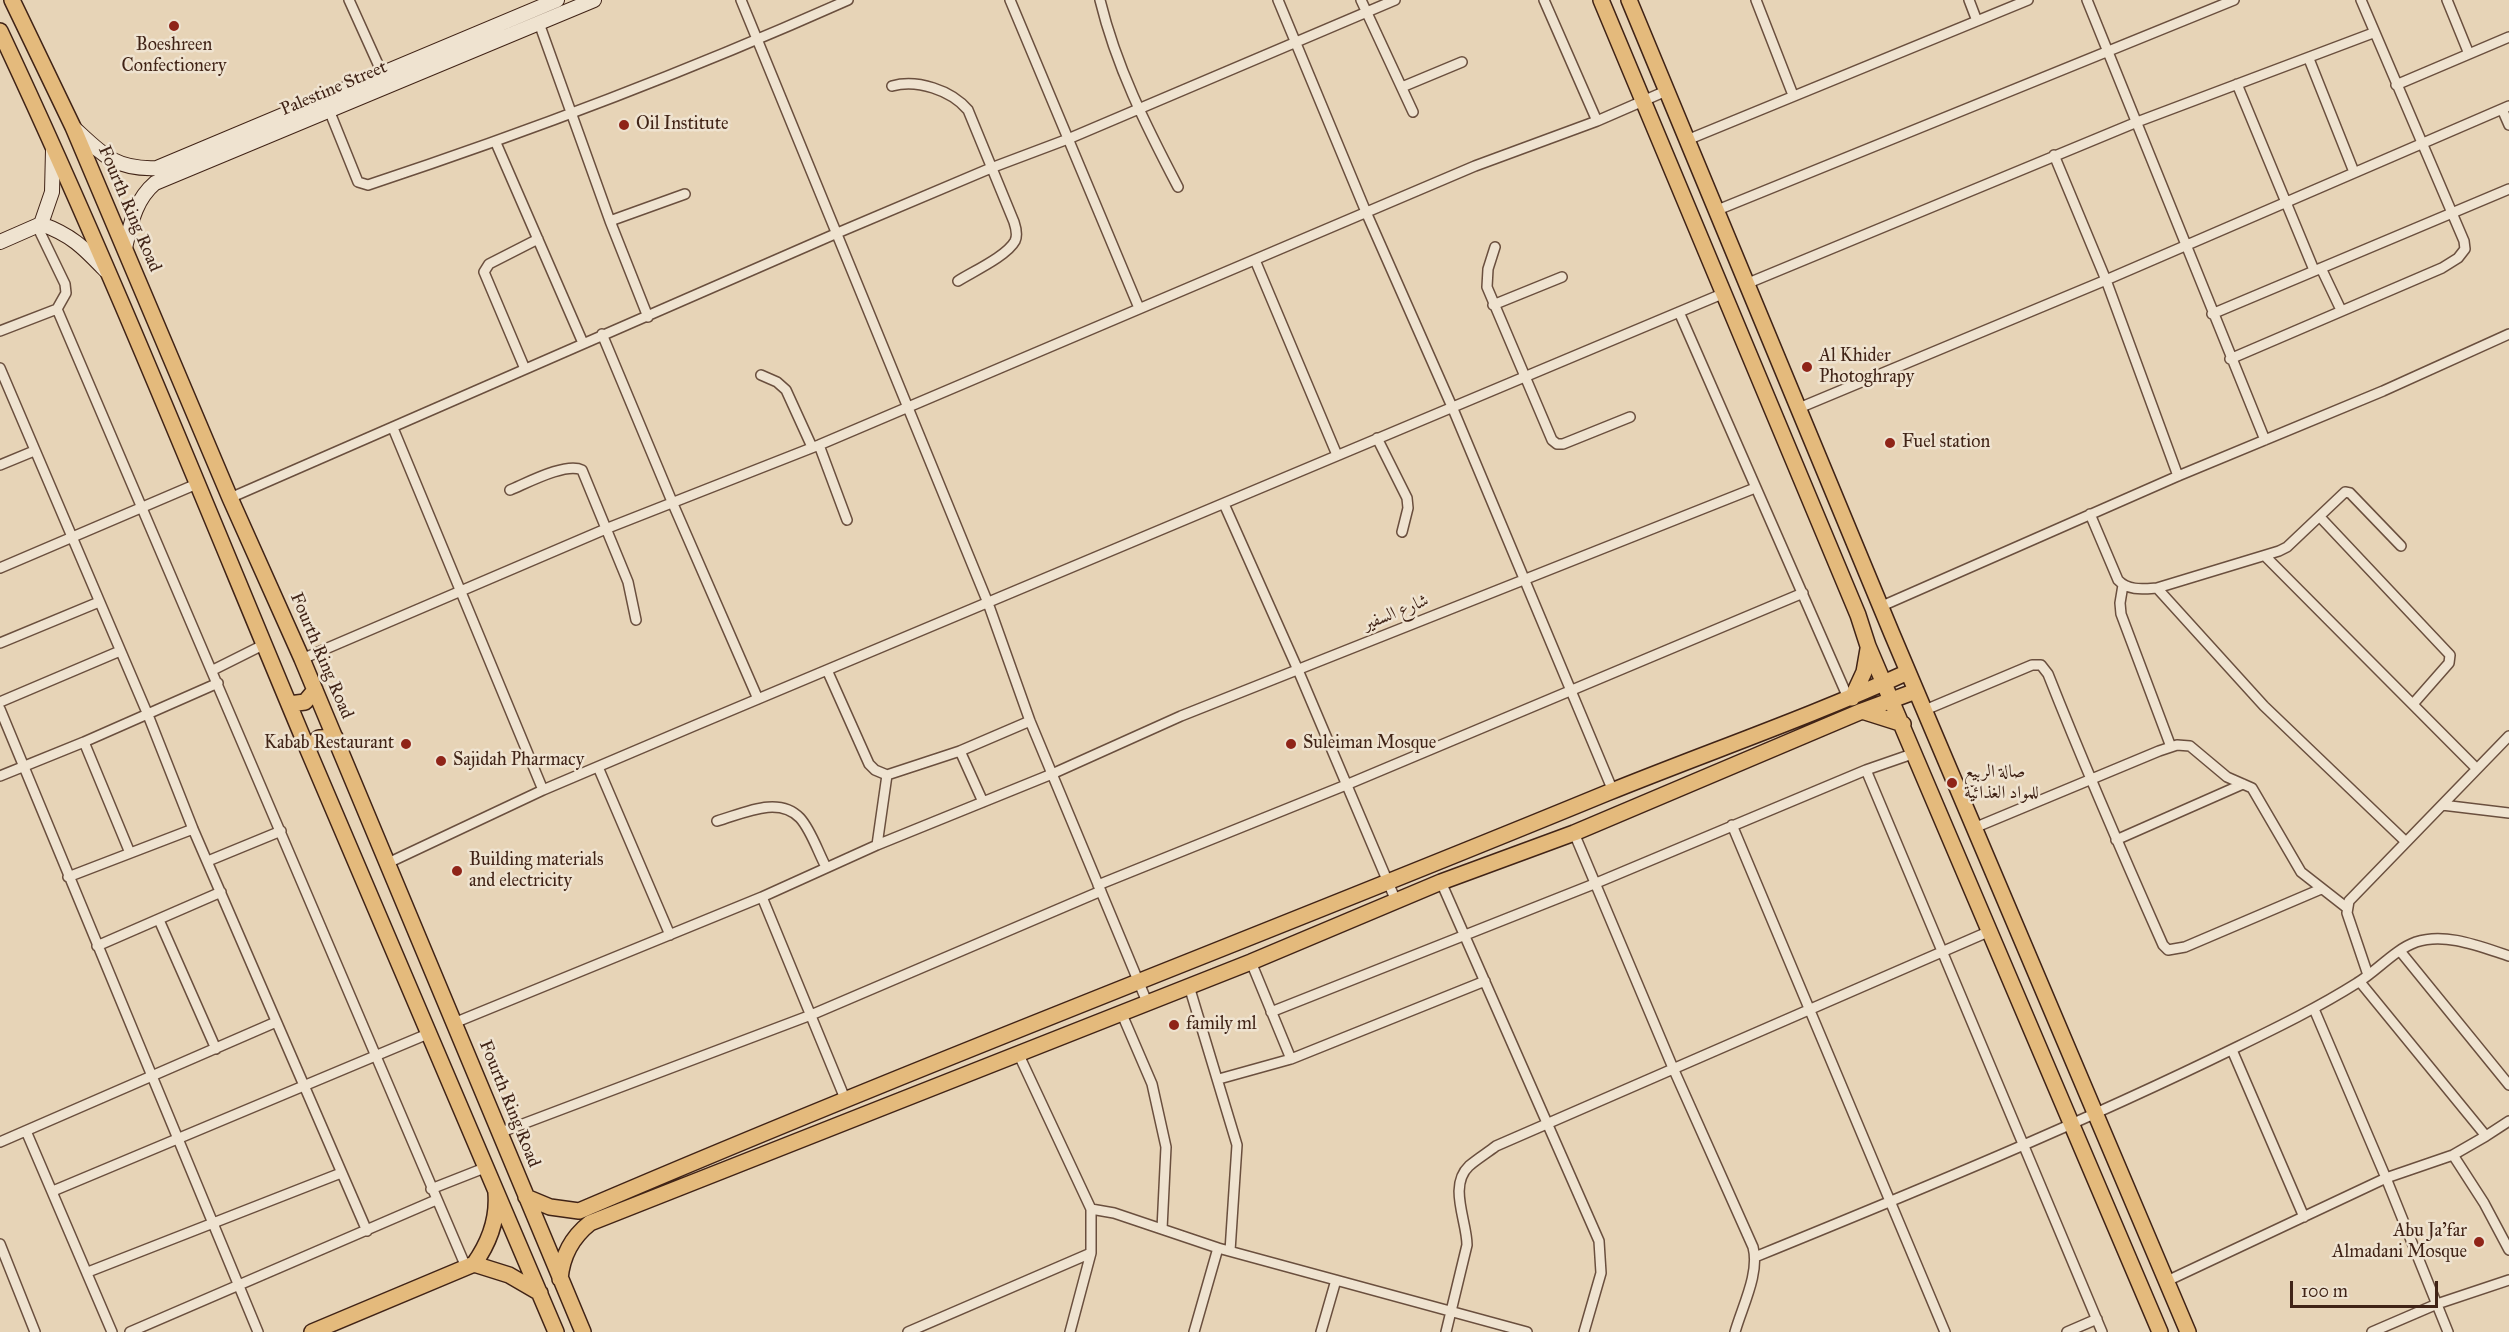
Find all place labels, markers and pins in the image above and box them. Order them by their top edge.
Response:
marker: Boeshreen Confectionery [167,19,181,33]
place label: Boeshreen Confectionery [121,35,227,78]
place label: Oil Institute [636,114,728,136]
marker: Oil Institute [617,118,631,132]
place label: Al Khider Photoghrapy [1819,346,1914,388]
marker: Al Khider Photoghrapy [1800,360,1814,374]
place label: Fuel station [1902,432,1990,454]
marker: Fuel station [1883,436,1897,450]
place label: Kabab Restaurant [264,733,394,755]
place label: Suleiman Mosque [1303,733,1436,755]
marker: Kabab Restaurant [399,737,413,751]
marker: Suleiman Mosque [1284,737,1298,751]
place label: Sajidah Pharmacy [453,750,584,772]
marker: Sajidah Pharmacy [434,754,448,768]
place label: صالة الربيع للمواد الغذائية [1964,762,2039,804]
marker: صالة الربيع للمواد الغذائية [1945,776,1959,790]
place label: Building materials and electricity [469,850,604,892]
marker: Building materials and electricity [450,864,464,878]
place label: family ml [1186,1014,1257,1036]
marker: family ml [1167,1018,1181,1032]
place label: Abu Ja'far Almadani Mosque [2332,1221,2467,1264]
marker: Abu Ja'far Almadani Mosque [2472,1235,2486,1249]

